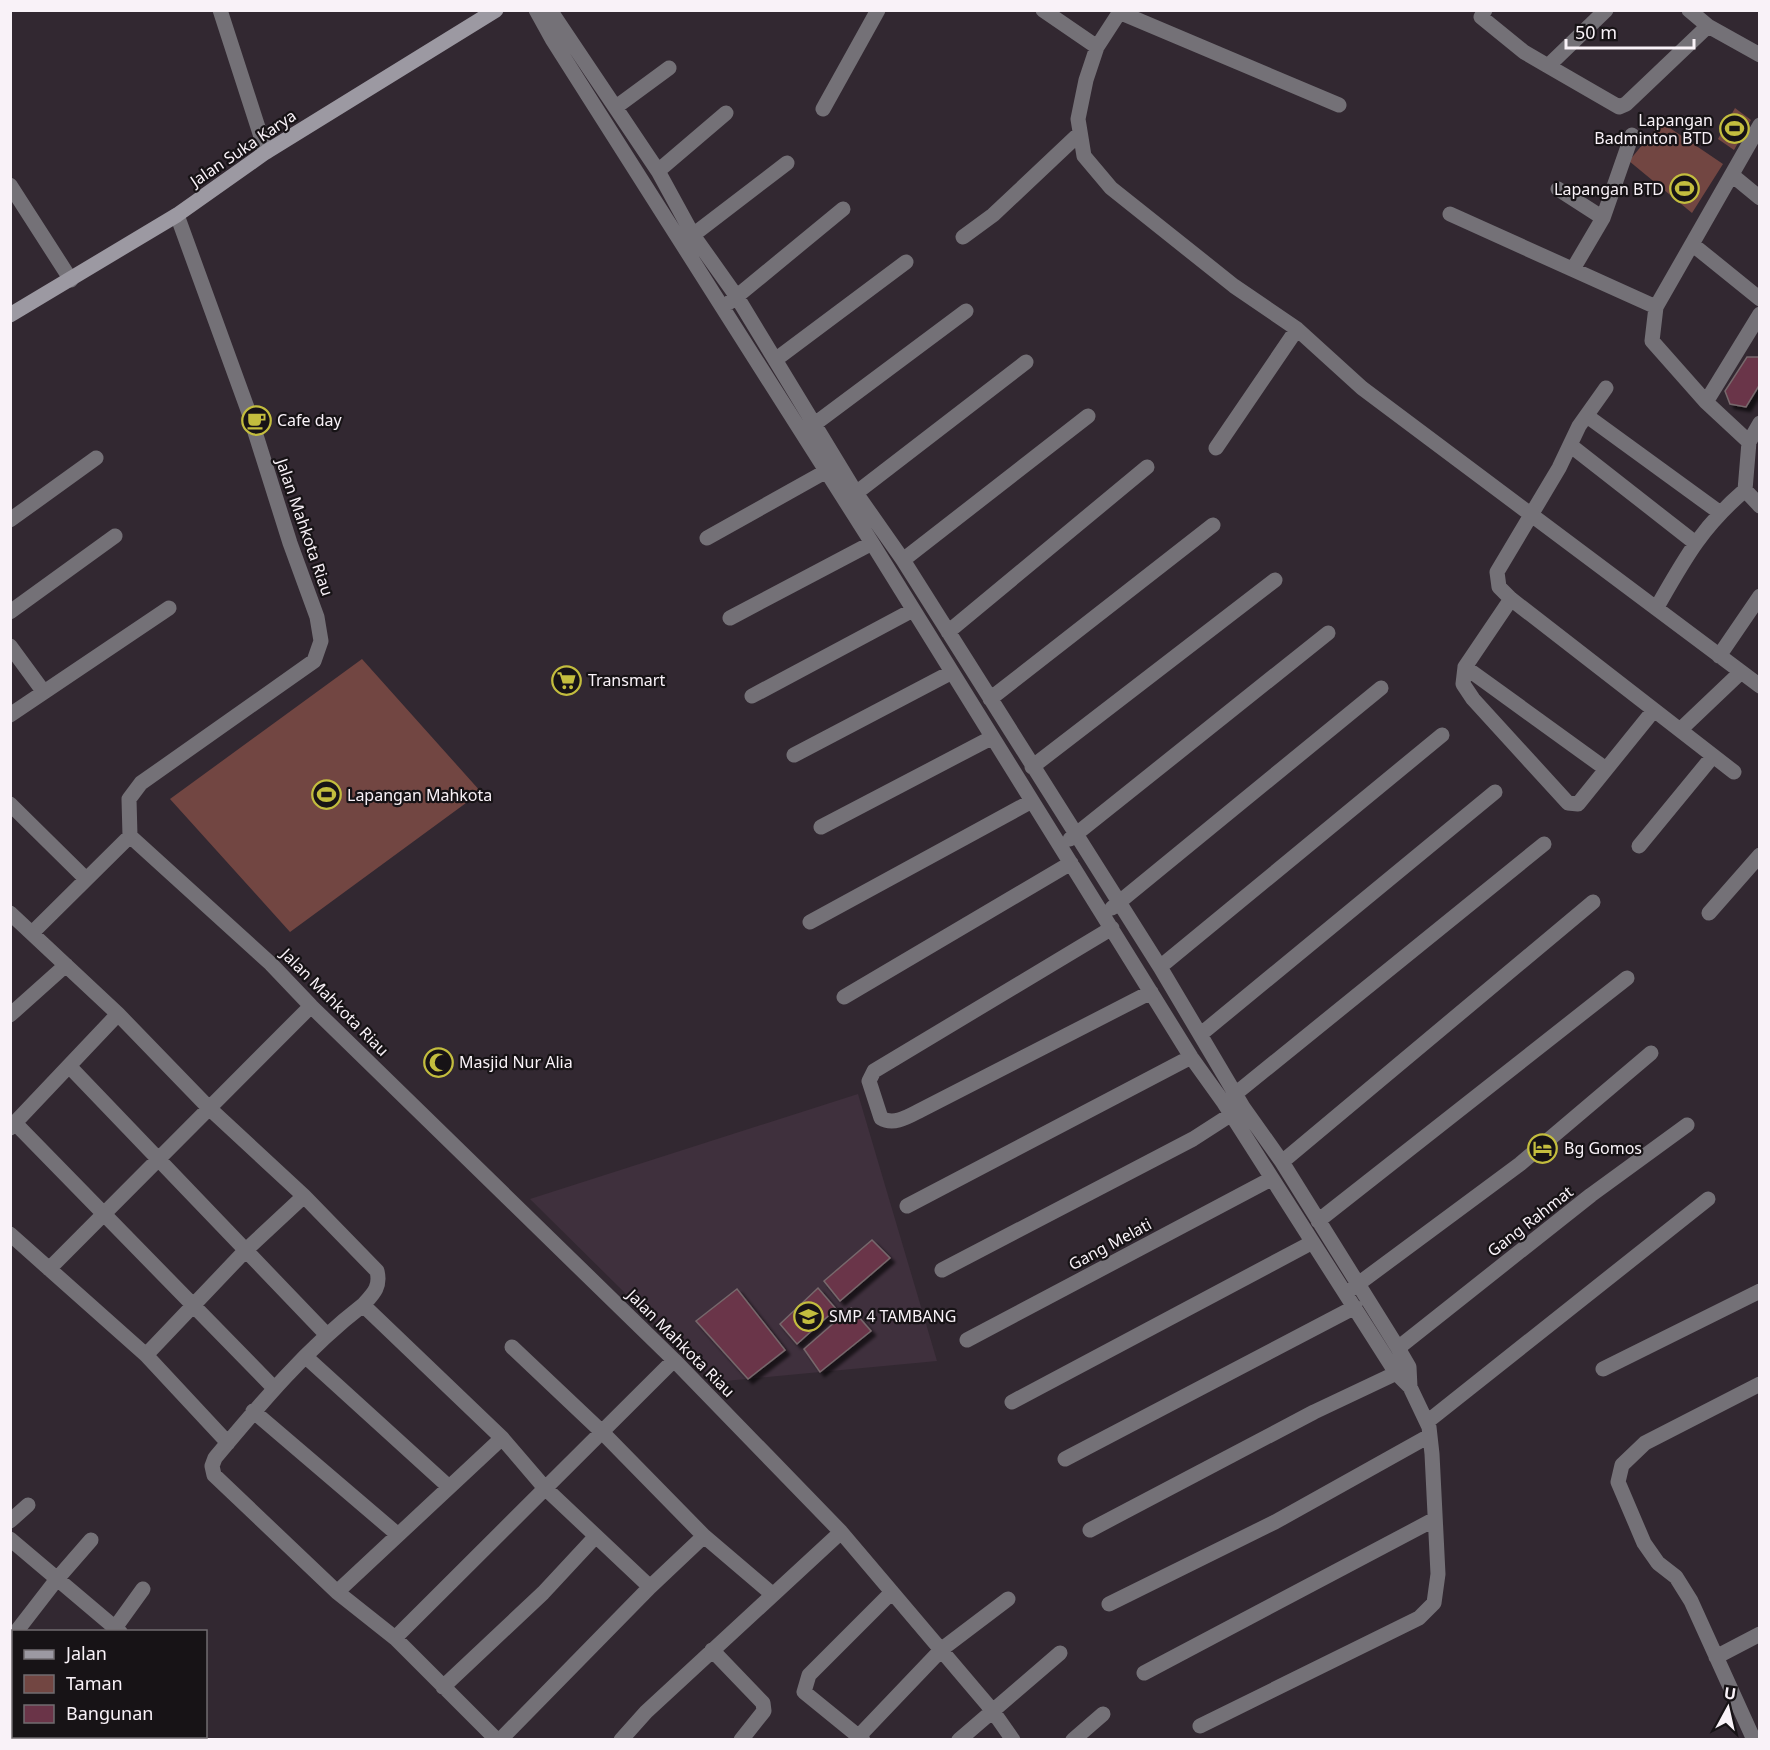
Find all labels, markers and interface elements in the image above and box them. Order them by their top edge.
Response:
scale bar [1566,12,1694,50]
text: 50 m [1575,20,1617,44]
street label: Jalan Suka Karya [184,104,300,193]
place label: Lapangan Badminton BTD [1594,109,1713,149]
sports icon: Lapangan Badminton BTD [1718,113,1750,145]
sports icon: Lapangan BTD [1669,173,1701,205]
place label: Lapangan BTD [1554,178,1664,200]
cafe icon: Cafe day [240,404,272,436]
place label: Cafe day [277,409,343,431]
street label: Jalan Mahkota Riau [271,453,339,599]
supermarket icon: Transmart [551,664,583,696]
place label: Transmart [588,669,665,691]
sports icon: Lapangan Mahkota [310,779,342,811]
place label: Lapangan Mahkota [347,784,492,806]
street label: Jalan Mahkota Riau [275,942,394,1061]
mosque icon: Masjid Nur Alia [422,1046,454,1078]
place label: Masjid Nur Alia [459,1051,573,1073]
hotel icon: Bg Gomos [1527,1132,1559,1164]
place label: Bg Gomos [1564,1137,1642,1159]
street label: Gang Rahmat [1483,1180,1578,1261]
street label: Gang Melati [1065,1213,1155,1275]
street label: Jalan Mahkota Riau [621,1283,740,1402]
school or university icon: SMP 4 TAMBANG [792,1300,824,1332]
place label: SMP 4 TAMBANG [829,1305,956,1327]
legend [12,1630,207,1738]
text: Jalan [64,1641,107,1665]
text: Taman [66,1671,123,1695]
north arrow [1698,1678,1758,1738]
text: U [1723,1681,1738,1705]
text: Bangunan [66,1701,153,1725]

